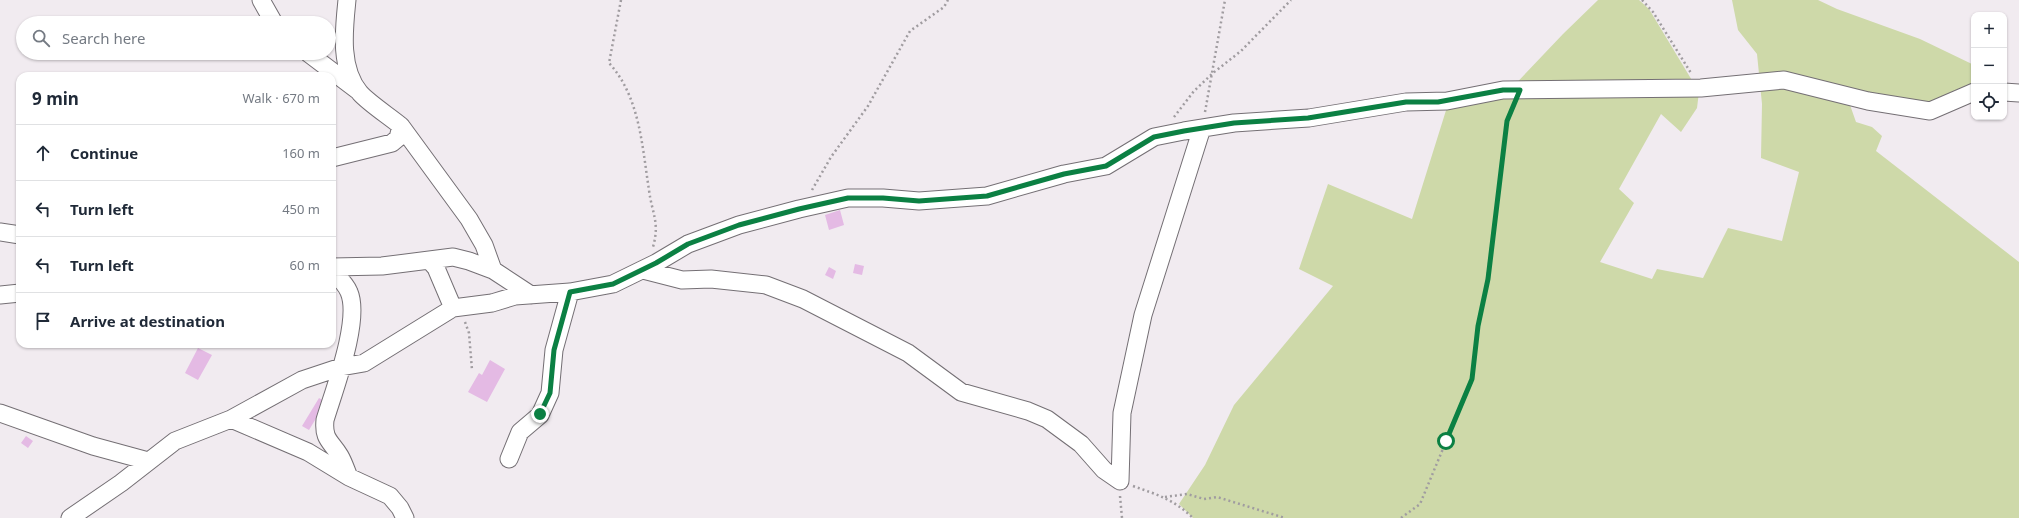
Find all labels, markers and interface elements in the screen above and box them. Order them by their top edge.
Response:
map controls [1971,12,2007,120]
button: + [1971,12,2007,48]
search box [16,16,336,60]
icon: search [30,27,52,49]
text: Search here [62,28,145,48]
button: − [1971,48,2007,84]
button: locate [1971,84,2007,120]
text: 9 min [32,87,79,110]
text: Walk · 670 m [242,89,320,107]
icon: ahead [32,142,54,164]
text: Continue [70,143,138,163]
text: 160 m [282,144,320,162]
icon: left [32,198,54,220]
text: Turn left [70,199,134,219]
text: 450 m [282,200,320,218]
icon: left [32,254,54,276]
text: Turn left [70,255,134,275]
text: 60 m [290,256,320,274]
icon: arrive [32,310,54,332]
text: Arrive at destination [70,311,225,331]
route end [531,405,549,423]
route start [1437,432,1455,450]

